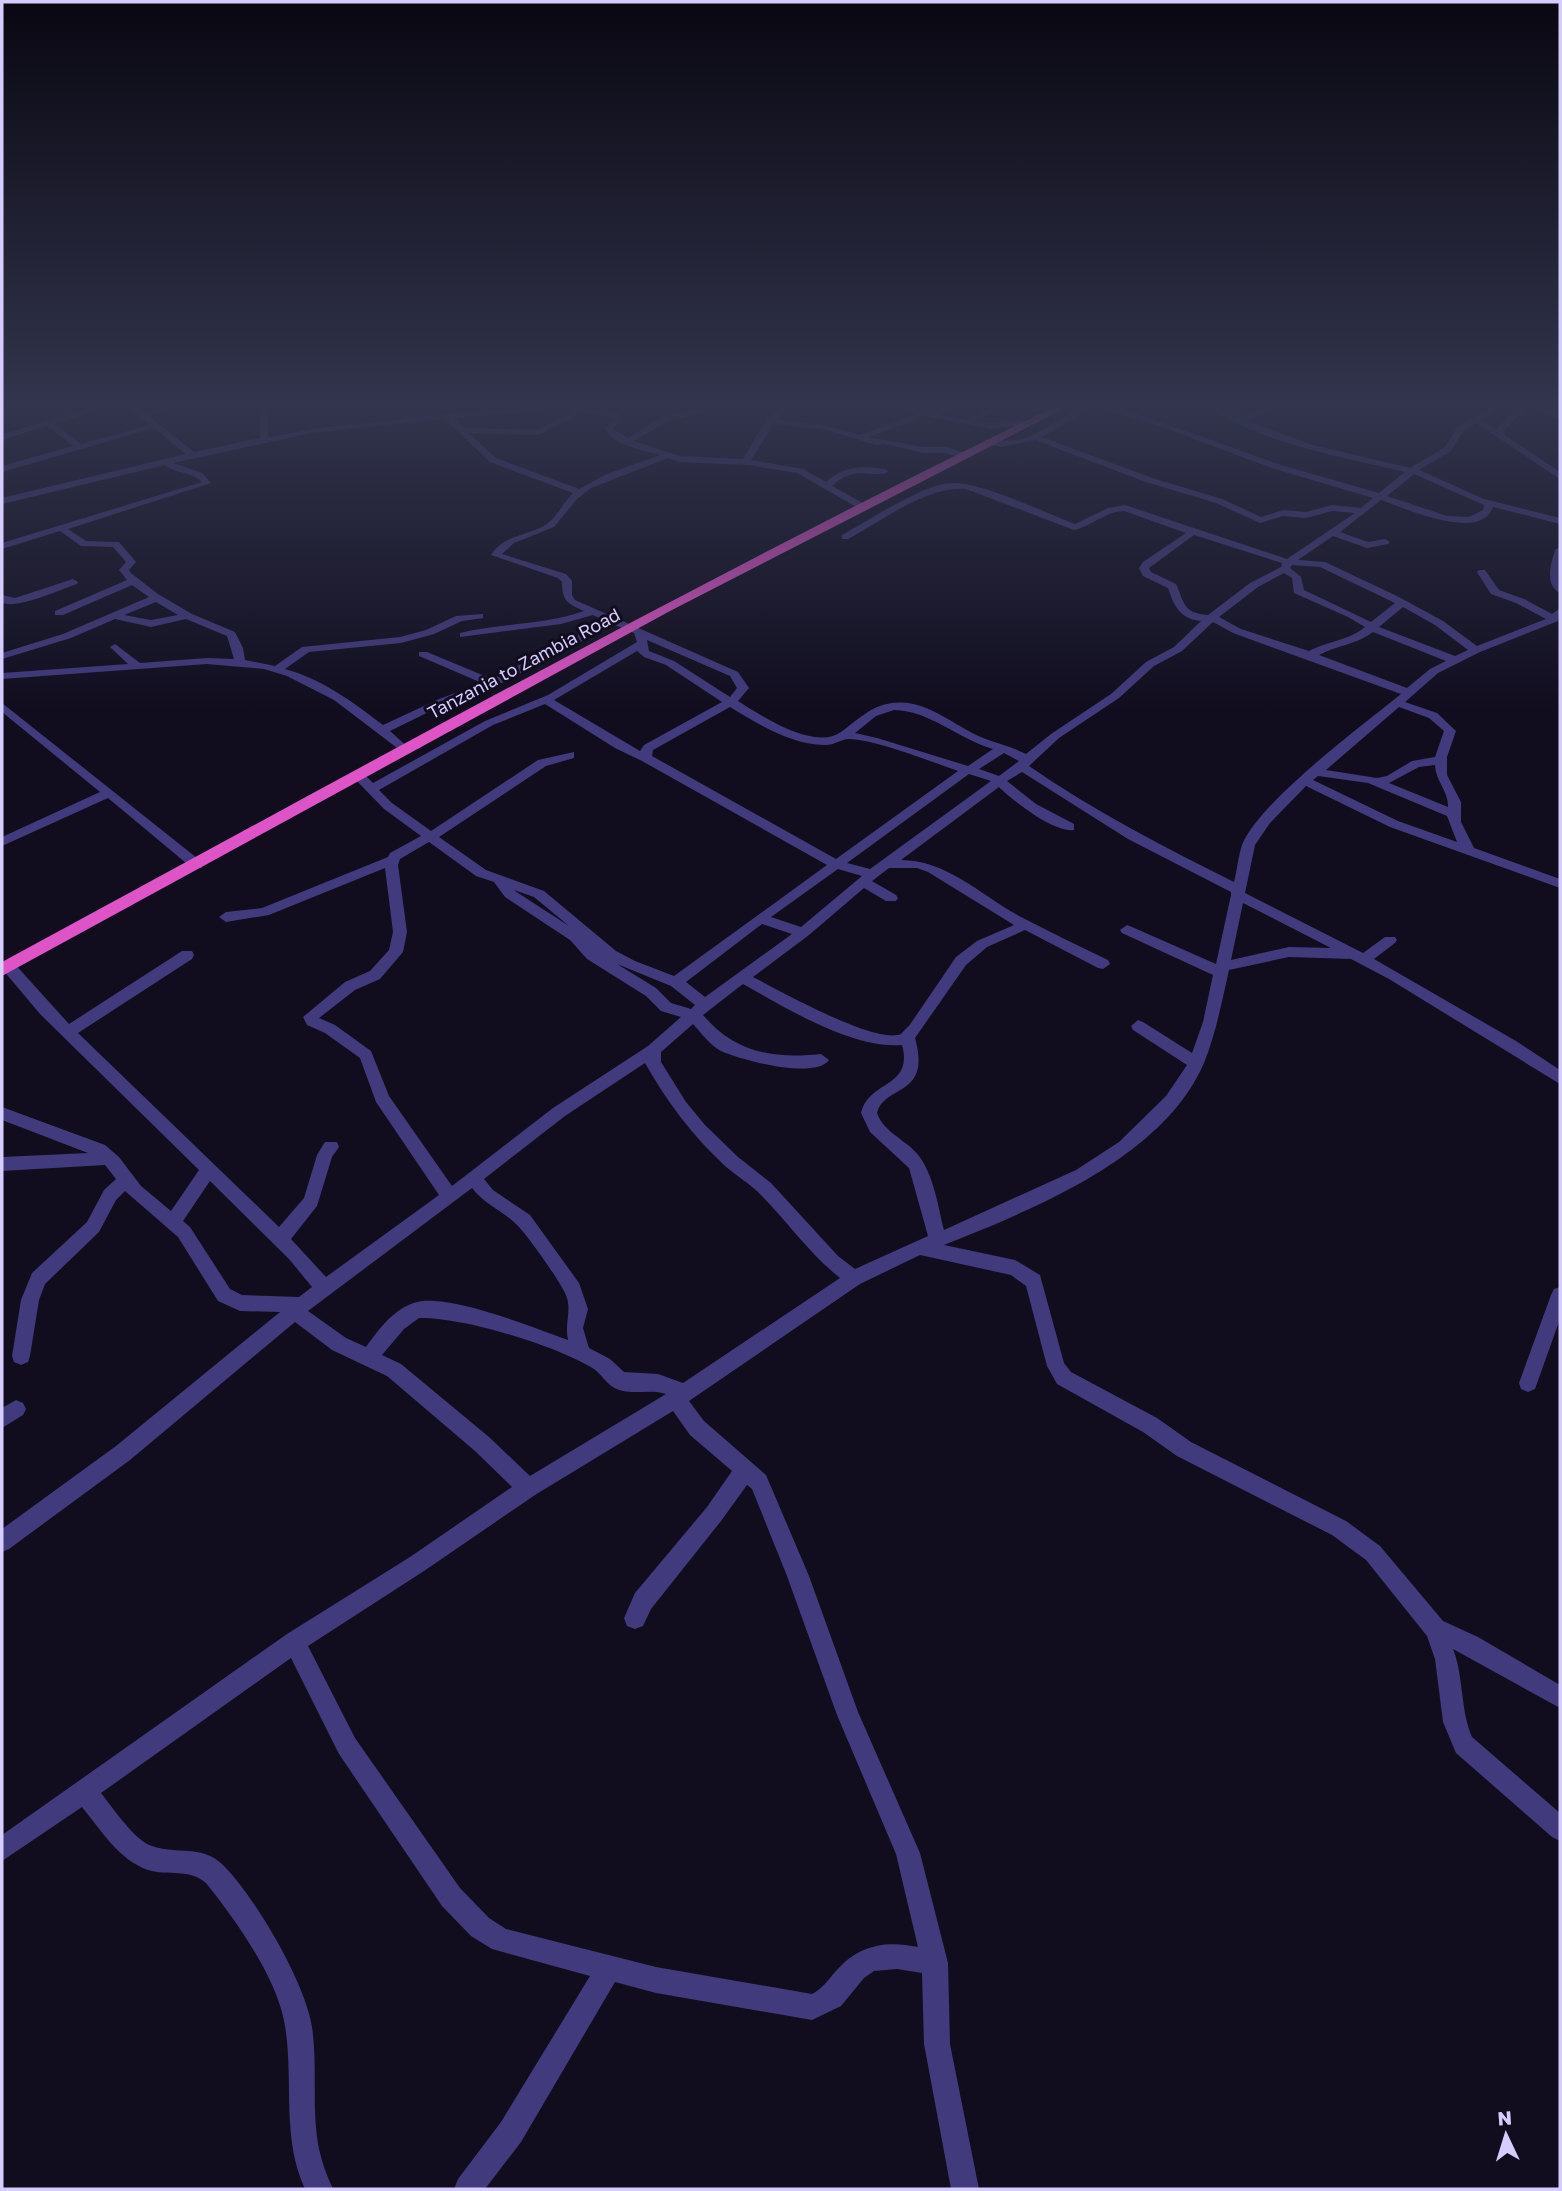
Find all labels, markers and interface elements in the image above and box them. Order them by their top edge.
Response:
street label: Tanzania to Zambia Road [424,603,624,723]
north arrow [1471,2100,1541,2170]
text: N [1497,2106,1513,2130]

